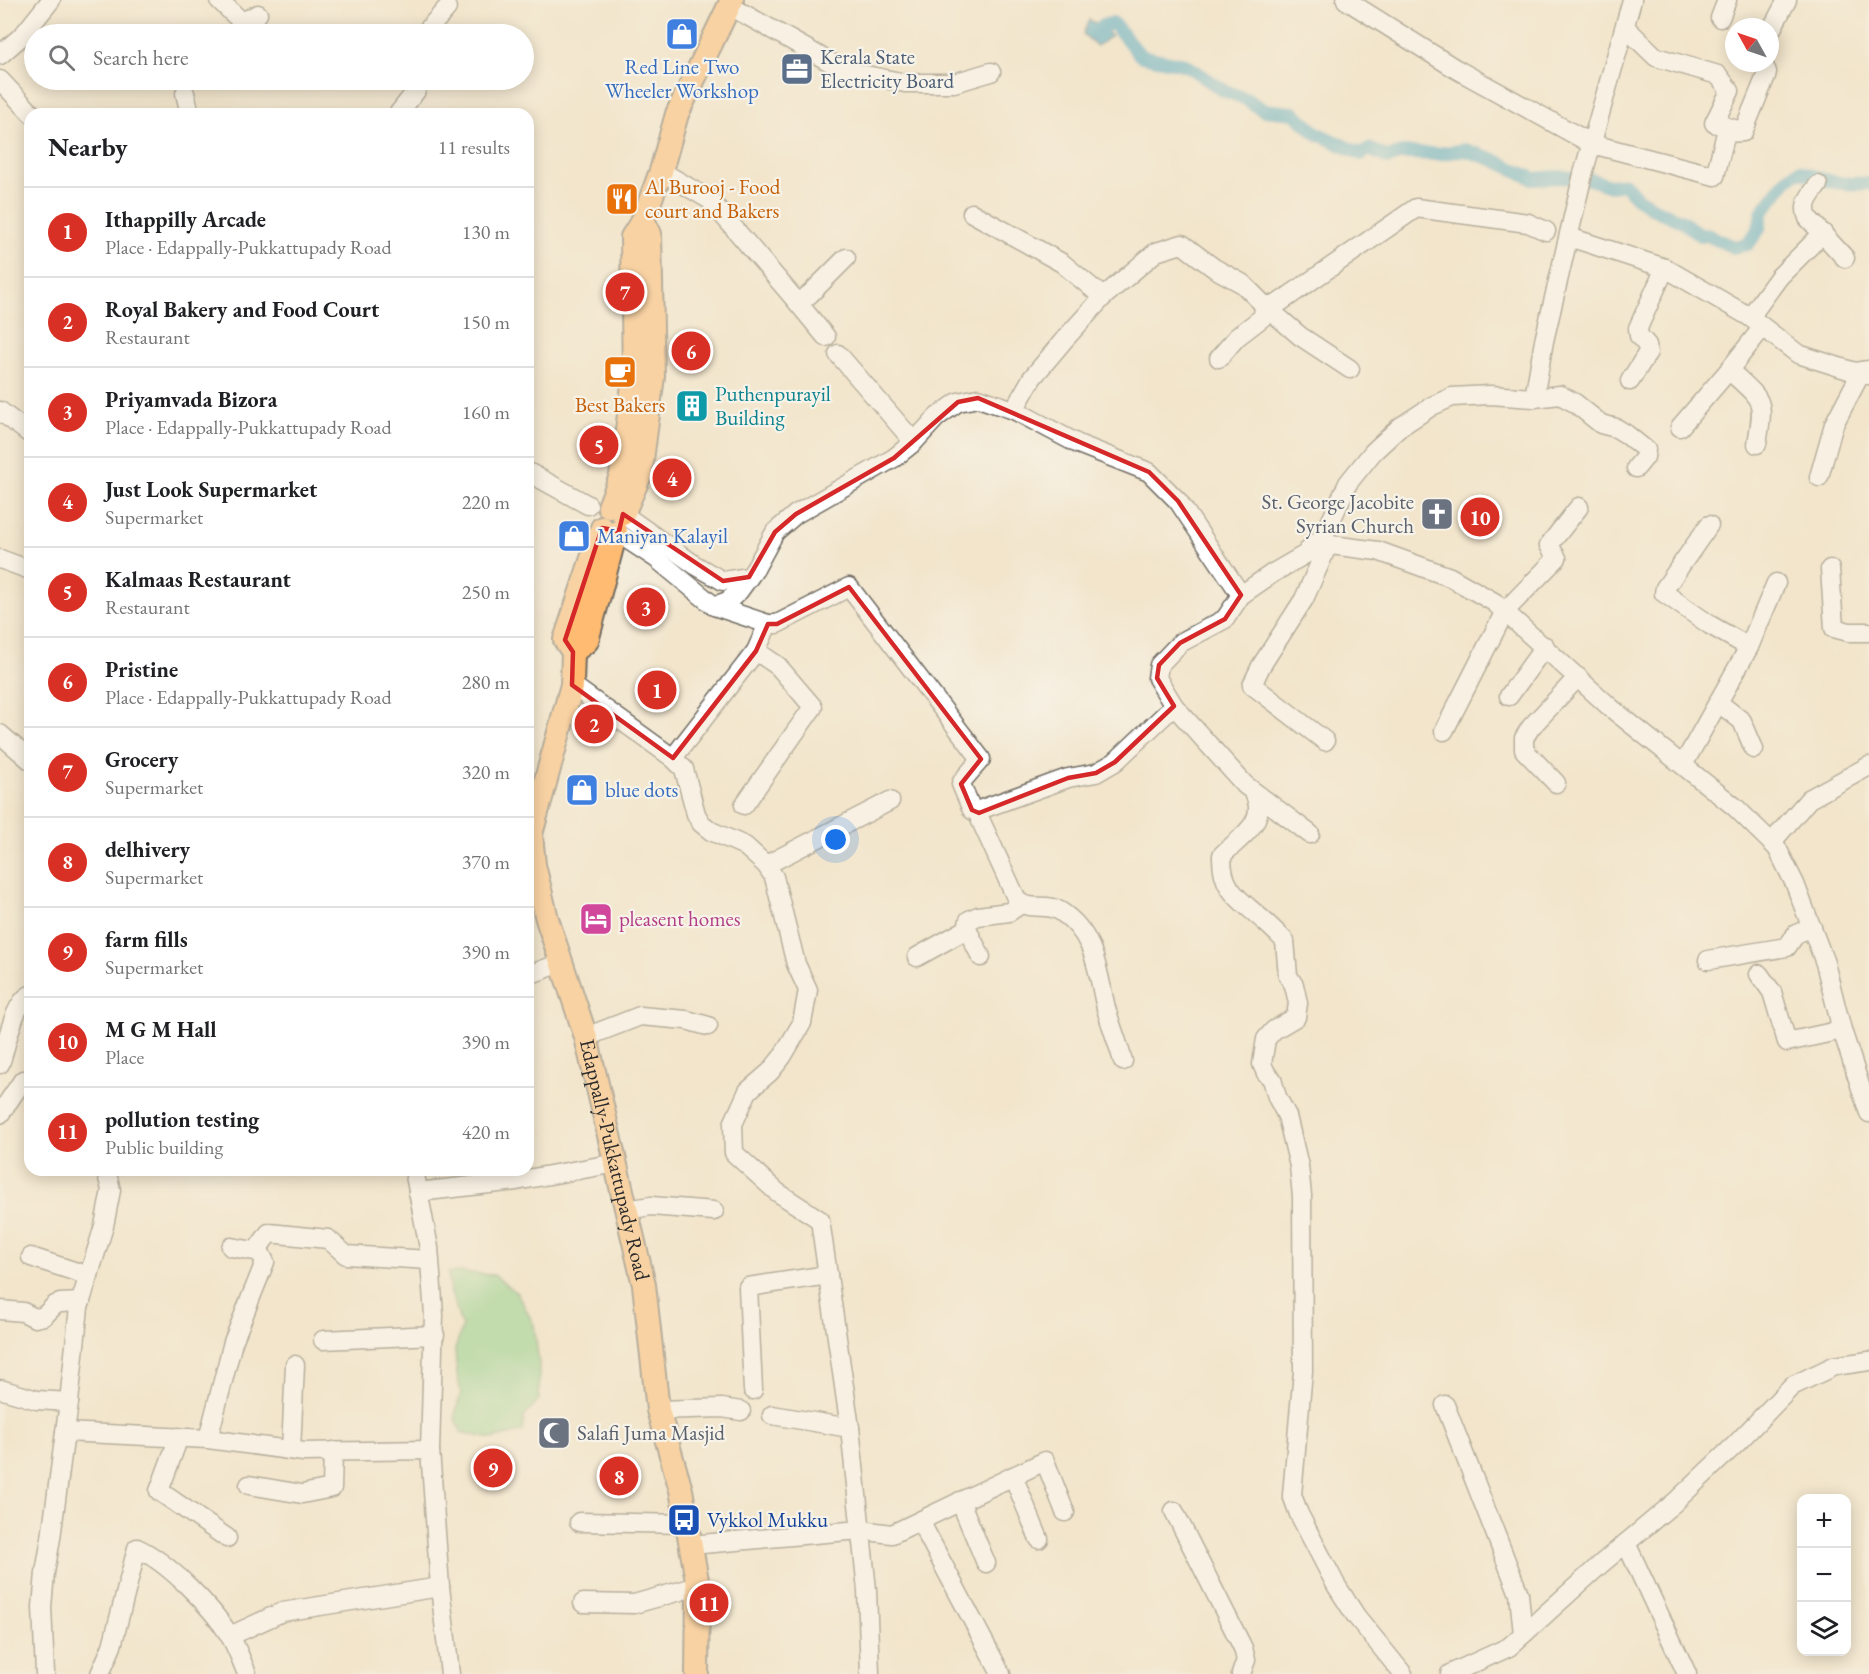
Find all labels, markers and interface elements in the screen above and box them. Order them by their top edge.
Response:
shop icon: Red Line Two Wheeler Workshop [664,16,700,52]
north arrow [1725,18,1779,72]
search box [24,24,534,90]
icon: search [45,41,78,74]
text: Search here [93,43,188,72]
place label: Kerala State Electricity Board [820,43,955,94]
office icon: Kerala State Electricity Board [779,51,815,87]
place label: Red Line Two Wheeler Workshop [605,53,759,104]
text: Nearby [48,130,128,164]
text: 11 results [438,134,510,160]
place label: Al Burooj - Food court and Bakers [644,173,781,224]
restaurant icon: Al Burooj - Food court and Bakers [604,181,640,217]
text: Ithappilly Arcade [105,205,266,234]
text: 1 [62,219,73,245]
text: 130 m [462,219,510,245]
text: Place · Edappally-Pukkattupady Road [105,234,392,260]
pin: 7 [606,270,644,314]
text: Royal Bakery and Food Court [105,295,379,324]
text: 2 [62,309,73,335]
text: 150 m [462,309,510,335]
text: Restaurant [105,324,190,350]
pin: 6 [672,328,710,374]
cafe icon: Best Bakers [602,354,638,390]
place label: Puthenpurayil Building [715,380,831,431]
text: Priyamvada Bizora [105,385,277,414]
building icon: Puthenpurayil Building [674,388,710,424]
place label: Best Bakers [575,391,666,418]
text: 3 [62,399,73,425]
text: 160 m [462,399,510,425]
text: Place · Edappally-Pukkattupady Road [105,414,392,440]
pin: 5 [580,422,618,468]
pin: 4 [652,456,692,500]
text: Just Look Supermarket [105,475,317,504]
place label: St. George Jacobite Syrian Church [1262,488,1414,539]
text: 4 [62,489,73,515]
text: 220 m [462,489,510,515]
pin: 10 [1460,494,1500,540]
church icon: St. George Jacobite Syrian Church [1419,496,1455,532]
text: Supermarket [105,504,203,530]
shop icon: Maniyan Kalayil [556,518,592,554]
place label: Maniyan Kalayil [597,522,728,549]
text: Kalmaas Restaurant [105,565,291,594]
text: 5 [62,579,73,605]
text: 250 m [462,579,510,605]
pin: 3 [626,584,666,630]
text: Restaurant [105,594,190,620]
text: Pristine [105,655,178,684]
pin: 1 [638,668,676,712]
text: 6 [62,669,73,695]
text: 280 m [462,669,510,695]
text: Place · Edappally-Pukkattupady Road [105,684,392,710]
pin: 2 [574,702,614,746]
text: Grocery [105,745,178,774]
text: 7 [62,759,73,785]
text: 320 m [462,759,510,785]
shop icon: blue dots [564,772,600,808]
text: Supermarket [105,774,203,800]
place label: blue dots [605,776,679,803]
your location [821,825,850,854]
text: delhivery [105,835,190,864]
text: 8 [62,849,73,875]
text: 370 m [462,849,510,875]
text: Supermarket [105,864,203,890]
hotel icon: pleasent homes [578,901,614,937]
place label: pleasent homes [619,905,741,932]
text: farm fills [105,925,188,954]
text: 9 [62,939,73,965]
text: 390 m [462,939,510,965]
text: Supermarket [105,954,203,980]
text: M G M Hall [105,1015,217,1044]
text: 10 [57,1029,78,1055]
text: 390 m [462,1029,510,1055]
street label: Edappally-Pukkattupady Road [574,1036,657,1283]
text: Place [105,1044,144,1070]
text: pollution testing [105,1105,259,1134]
text: 11 [57,1119,78,1145]
text: 420 m [462,1119,510,1145]
text: Public building [105,1134,223,1160]
mosque icon: Salafi Juma Masjid [536,1415,572,1451]
place label: Salafi Juma Masjid [577,1419,725,1446]
pin: 9 [474,1446,512,1490]
pin: 8 [600,1454,638,1498]
map controls [1797,1494,1851,1656]
button: + [1797,1494,1851,1548]
bus stop icon: Vykkol Mukku [666,1502,702,1538]
place label: Vykkol Mukku [707,1506,828,1533]
button: − [1797,1548,1851,1602]
pin: 11 [690,1580,728,1626]
button: layers [1797,1602,1851,1656]

